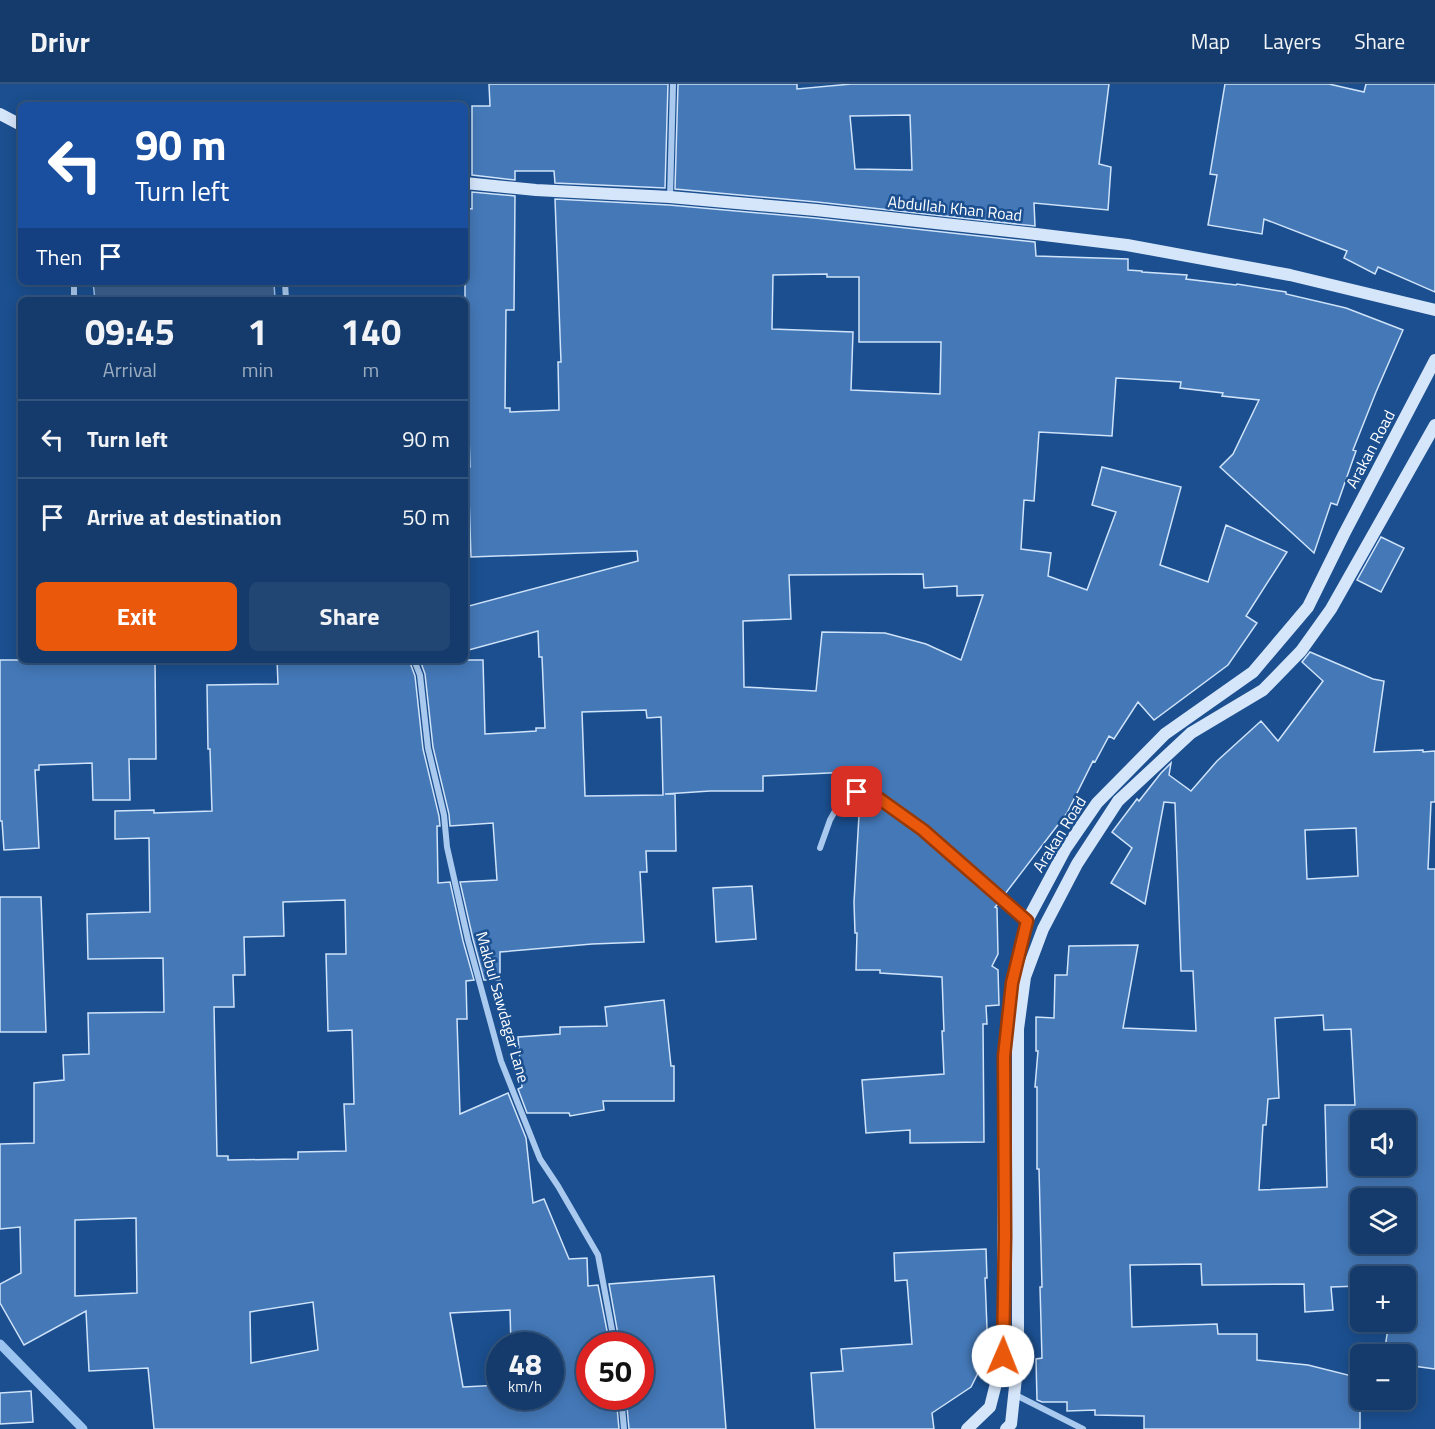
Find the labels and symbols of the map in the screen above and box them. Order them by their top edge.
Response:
street label: Abdullah Khan Road [887,189,1023,227]
street label: Arakan Road [1339,406,1401,492]
pin [831,766,882,817]
street label: Arakan Road [1026,791,1092,877]
street label: Makbul Sawdagar Lane [470,929,536,1085]
position arrow [971,1324,1035,1388]
speed limit sign: 50 [576,1332,654,1410]

